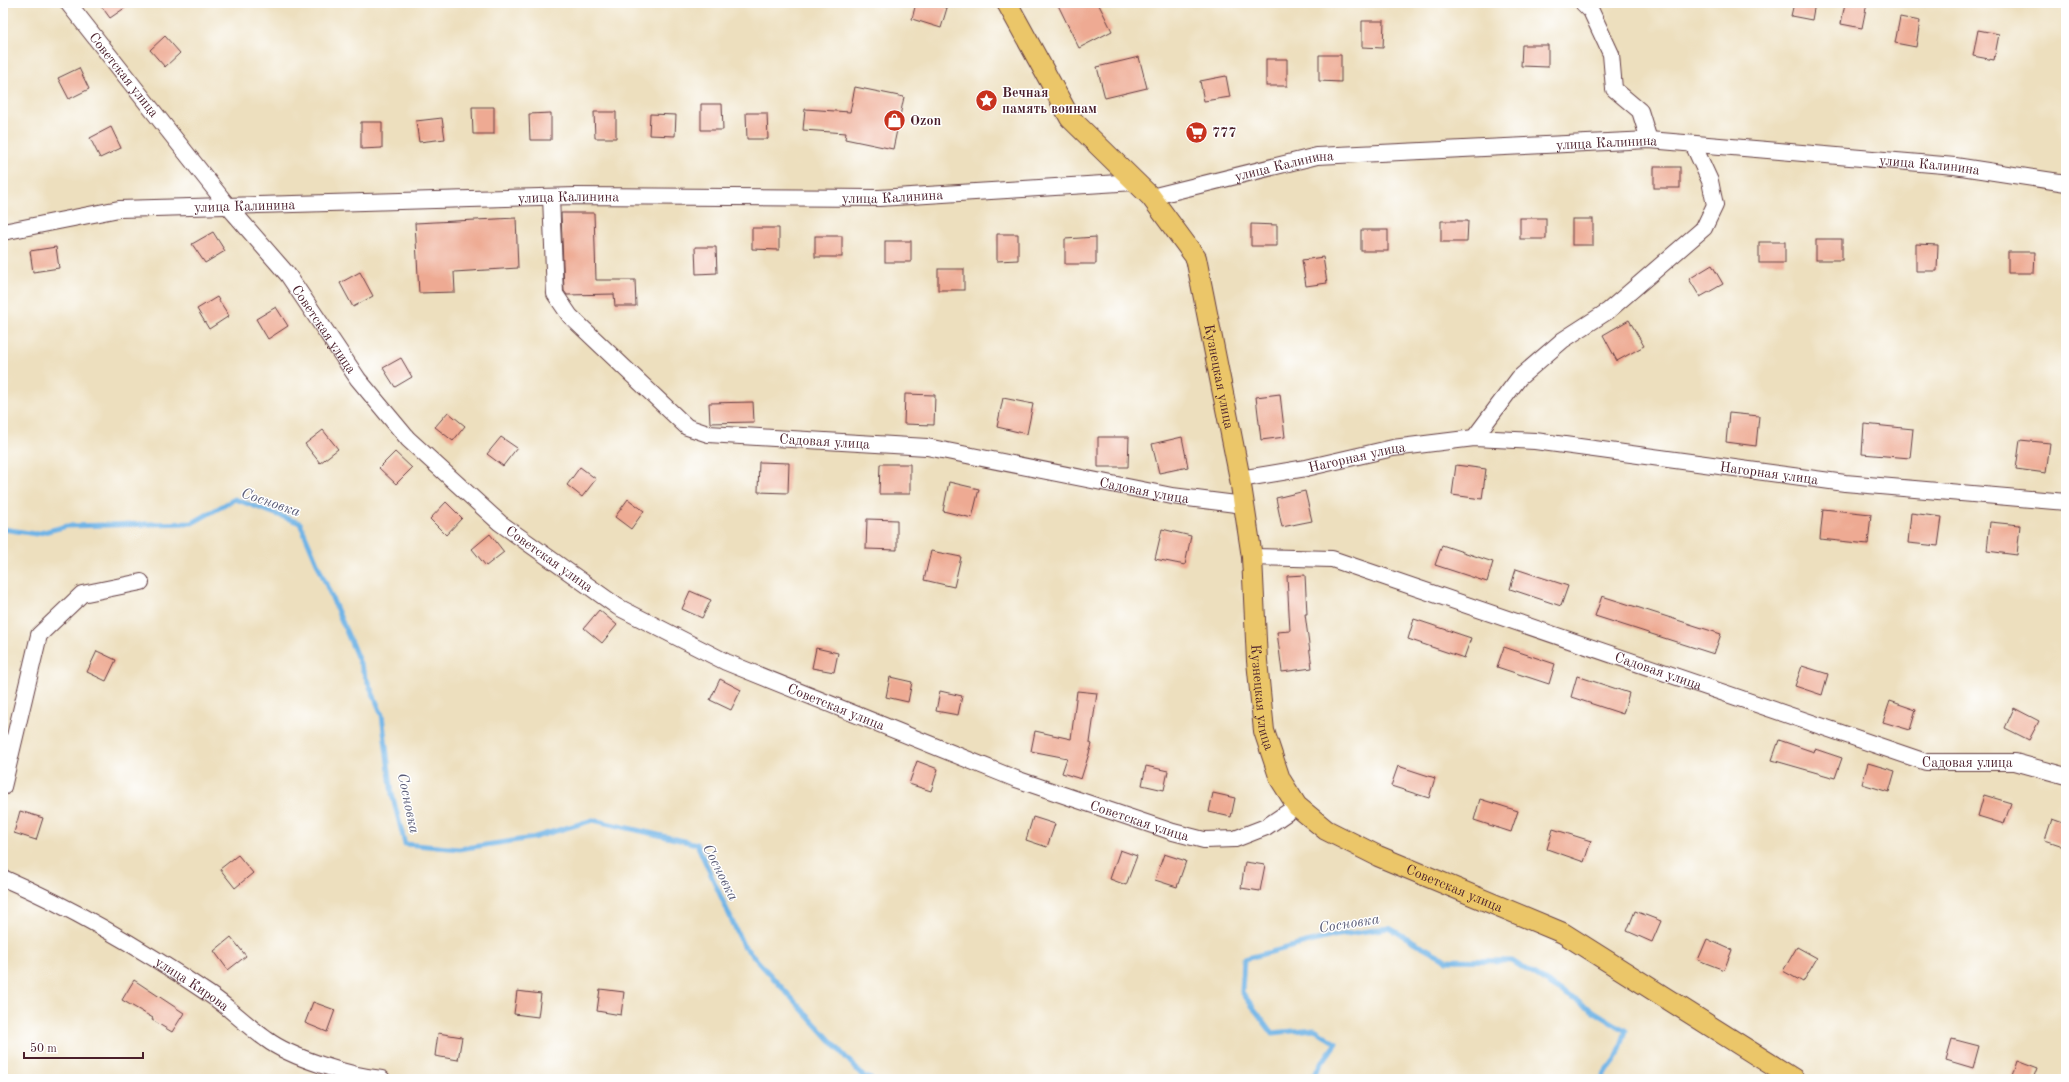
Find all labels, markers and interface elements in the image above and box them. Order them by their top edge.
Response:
street label: Советская улица [86,30,161,120]
place label: Вечная память воинам [1002,86,1097,116]
place icon: Вечная память воинам [973,87,999,113]
shop icon: Ozon [881,107,907,133]
place label: Ozon [910,114,941,128]
supermarket icon: 777 [1184,119,1210,145]
place label: 777 [1212,126,1236,140]
street label: улица Калинина [1556,134,1658,152]
street label: улица Калинина [1233,149,1334,184]
street label: улица Калинина [1878,154,1981,178]
street label: улица Калинина [842,188,944,206]
street label: улица Калинина [518,190,619,206]
street label: улица Калинина [194,198,296,215]
street label: Советская улица [289,283,358,376]
street label: Кузнецкая улица [1201,323,1236,430]
street label: Садовая улица [779,432,870,452]
street label: Нагорная улица [1307,441,1406,475]
street label: Нагорная улица [1719,460,1819,487]
street label: Садовая улица [1098,476,1190,506]
water label: Сосновка [239,486,302,521]
street label: Советская улица [503,524,595,595]
street label: Кузнецкая улица [1248,644,1276,752]
street label: Садовая улица [1613,650,1703,693]
street label: Советская улица [785,682,887,733]
street label: Садовая улица [1922,756,2013,770]
water label: Сосновка [394,772,421,835]
street label: Советская улица [1088,798,1190,844]
water label: Сосновка [699,842,740,903]
street label: Советская улица [1404,862,1505,915]
water label: Сосновка [1318,912,1381,937]
street label: улица Кирова [152,955,231,1014]
scale bar [24,1034,143,1060]
text: 50 m [30,1042,57,1055]

